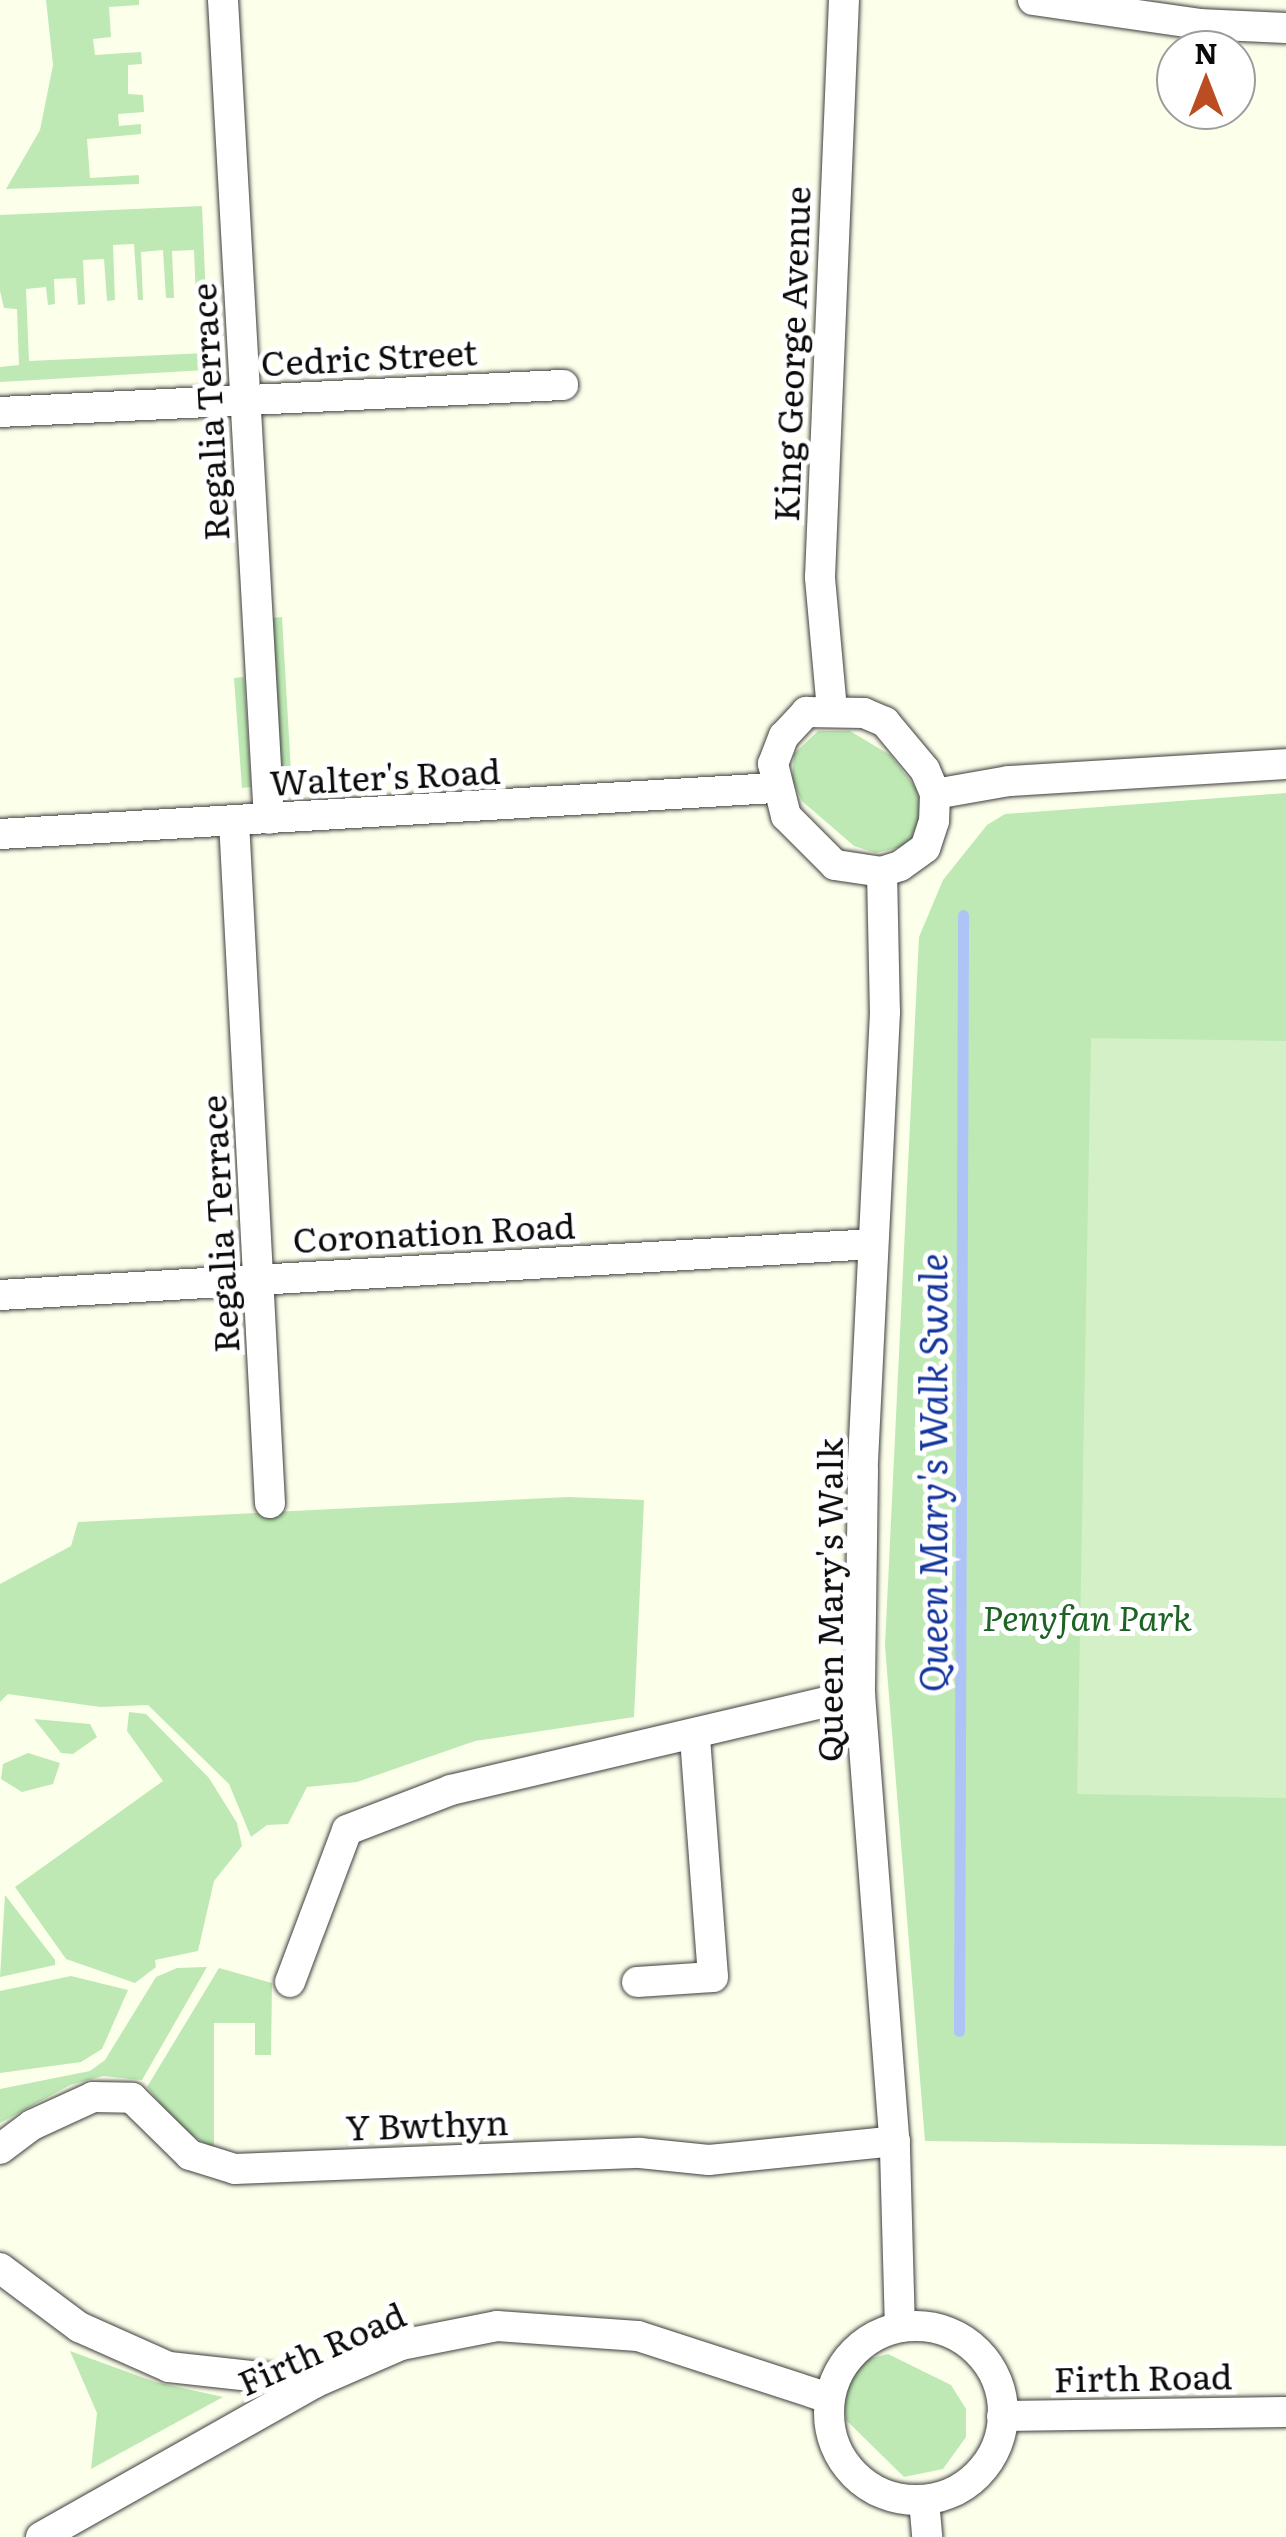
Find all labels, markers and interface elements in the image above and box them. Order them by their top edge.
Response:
north arrow [1156,30,1256,130]
text: N [1194,31,1218,73]
street label: King George Avenue [763,185,817,523]
street label: Regalia Terrace [180,282,236,542]
street label: Cedric Street [260,329,478,383]
street label: Walter's Road [268,748,502,802]
street label: Regalia Terrace [190,1094,246,1354]
street label: Coronation Road [292,1203,576,1259]
water label: Queen Mary's Walk Swale [908,1253,954,1693]
street label: Queen Mary's Walk [807,1438,849,1762]
park label: Penyfan Park [982,1595,1192,1637]
street label: Y Bwthyn [345,2099,509,2147]
street label: Firth Road [231,2291,411,2403]
street label: Firth Road [1053,2353,1233,2399]

